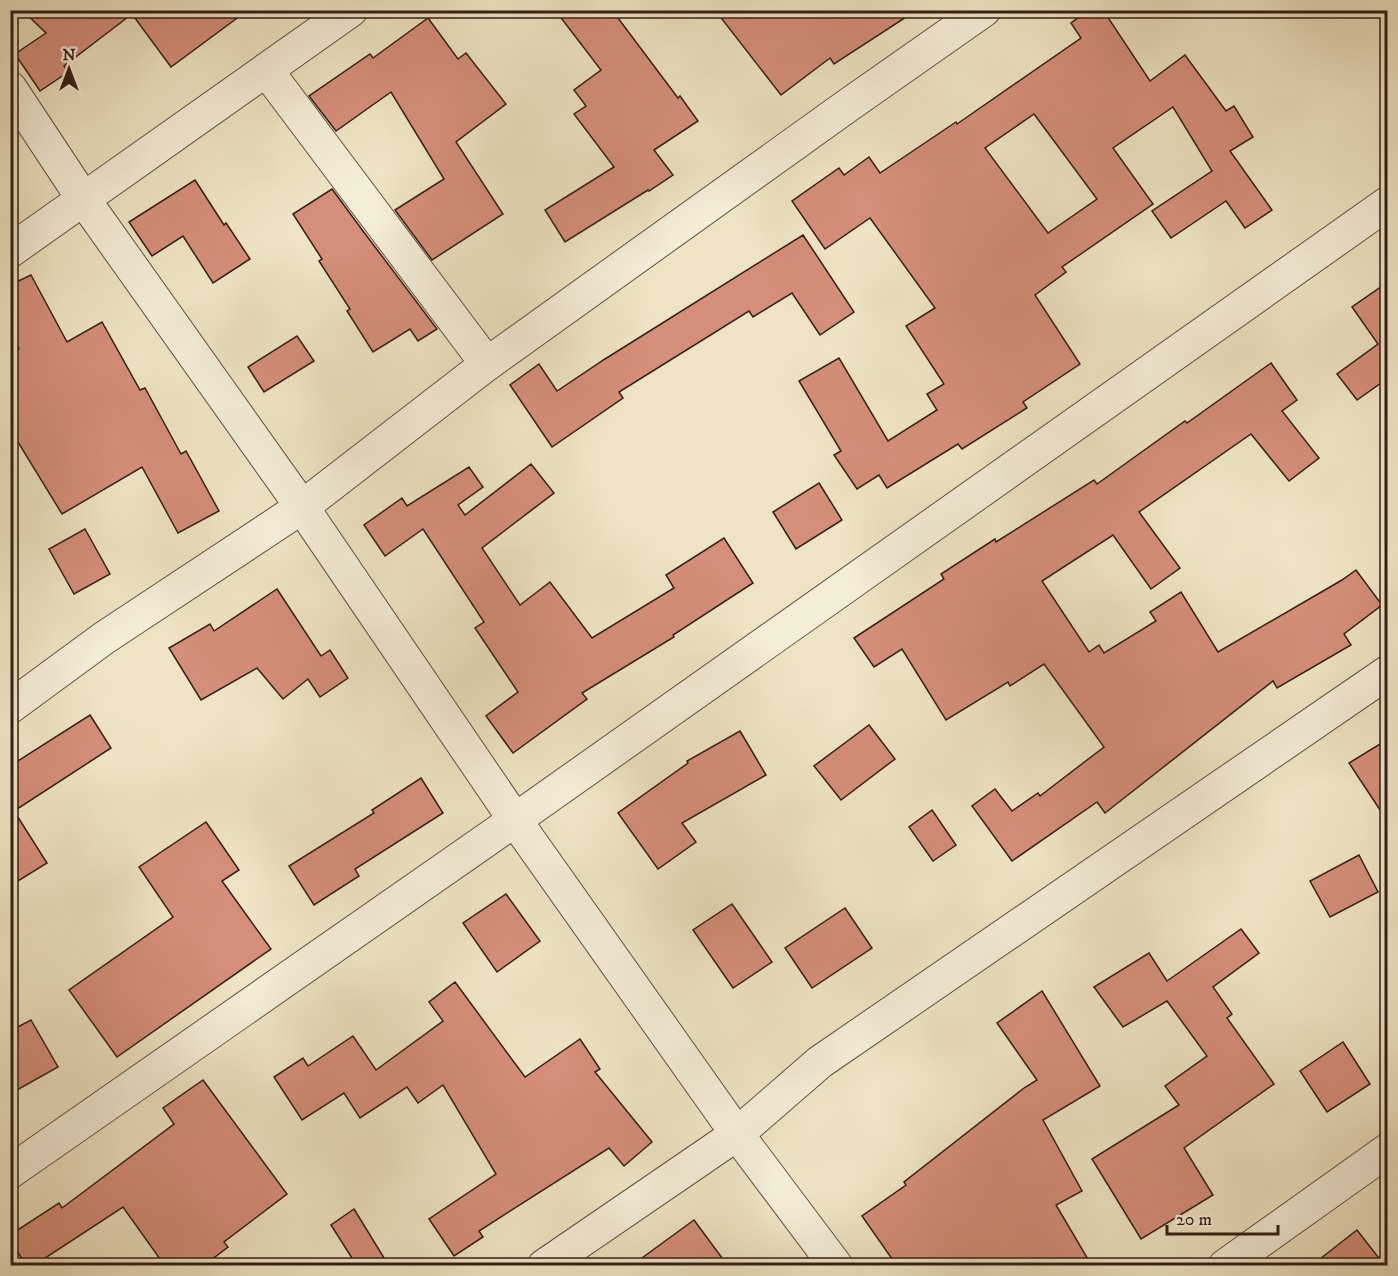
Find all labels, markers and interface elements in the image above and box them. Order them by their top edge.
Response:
north arrow [39,39,99,99]
text: N [62,45,76,65]
scale bar [1167,1198,1278,1236]
text: 20 m [1176,1209,1212,1231]

